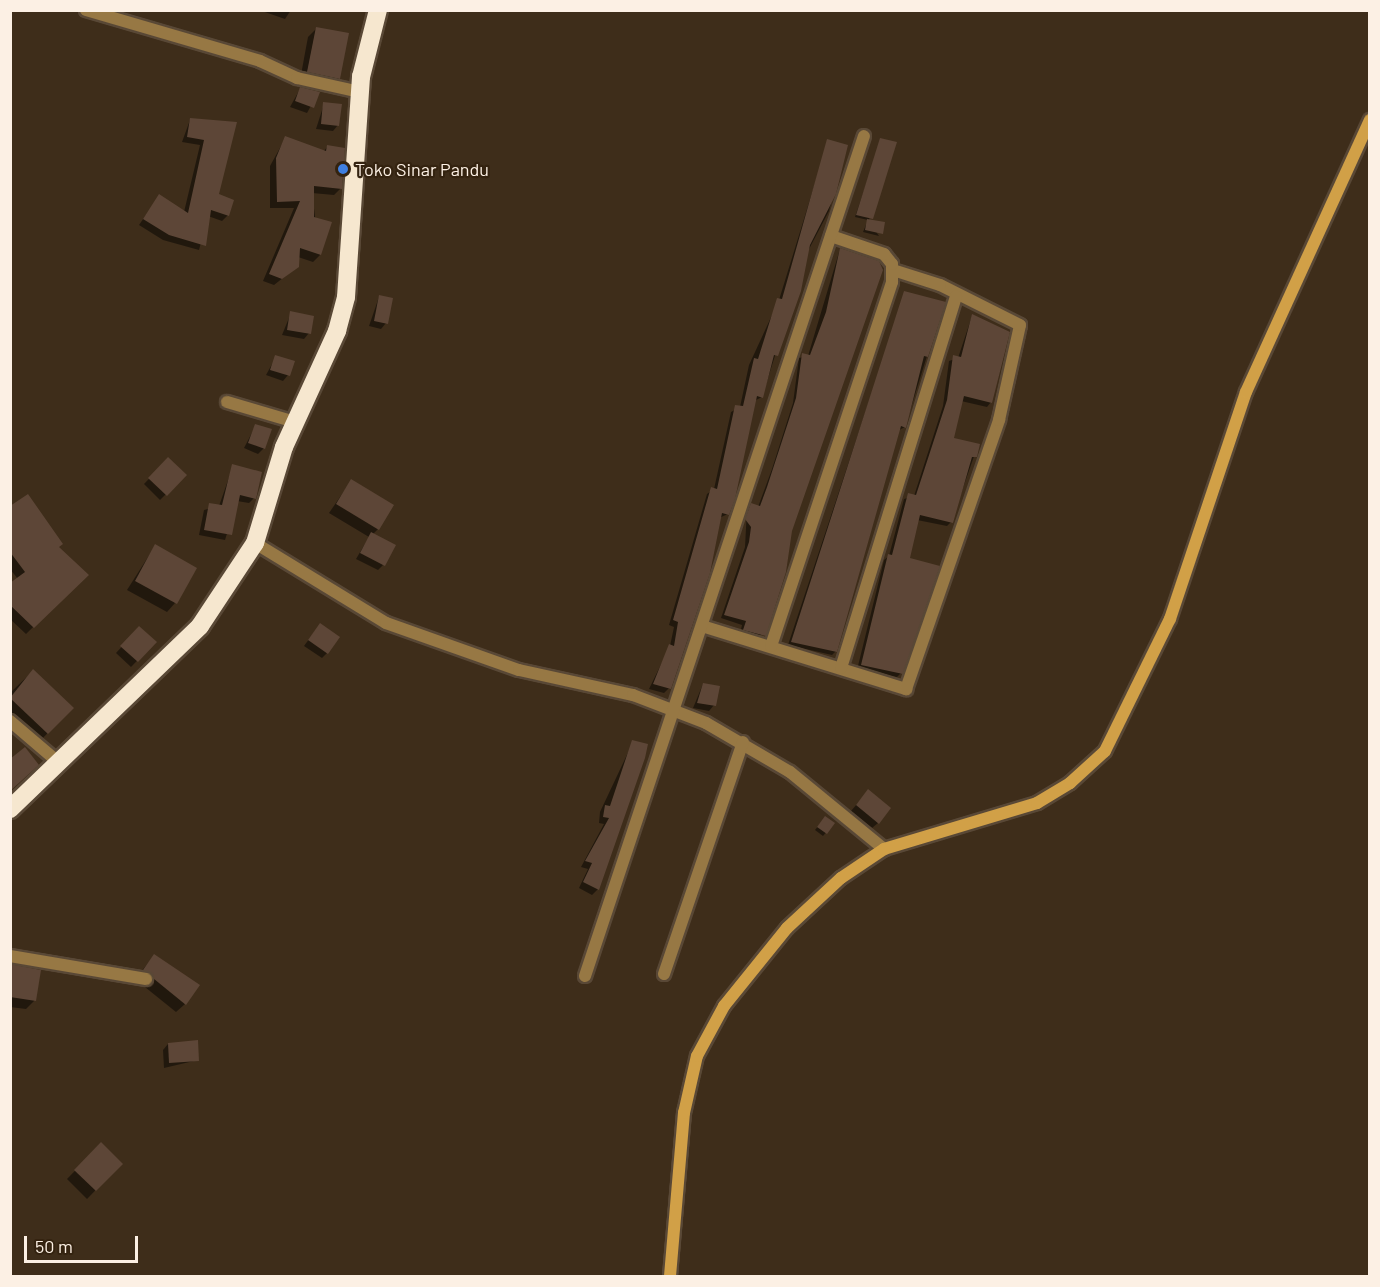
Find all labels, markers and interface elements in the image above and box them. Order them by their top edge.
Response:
place label: Toko Sinar Pandu [355,158,489,180]
marker: Toko Sinar Pandu [336,162,350,176]
scale bar [27,1224,141,1262]
text: 50 m [35,1235,73,1257]

